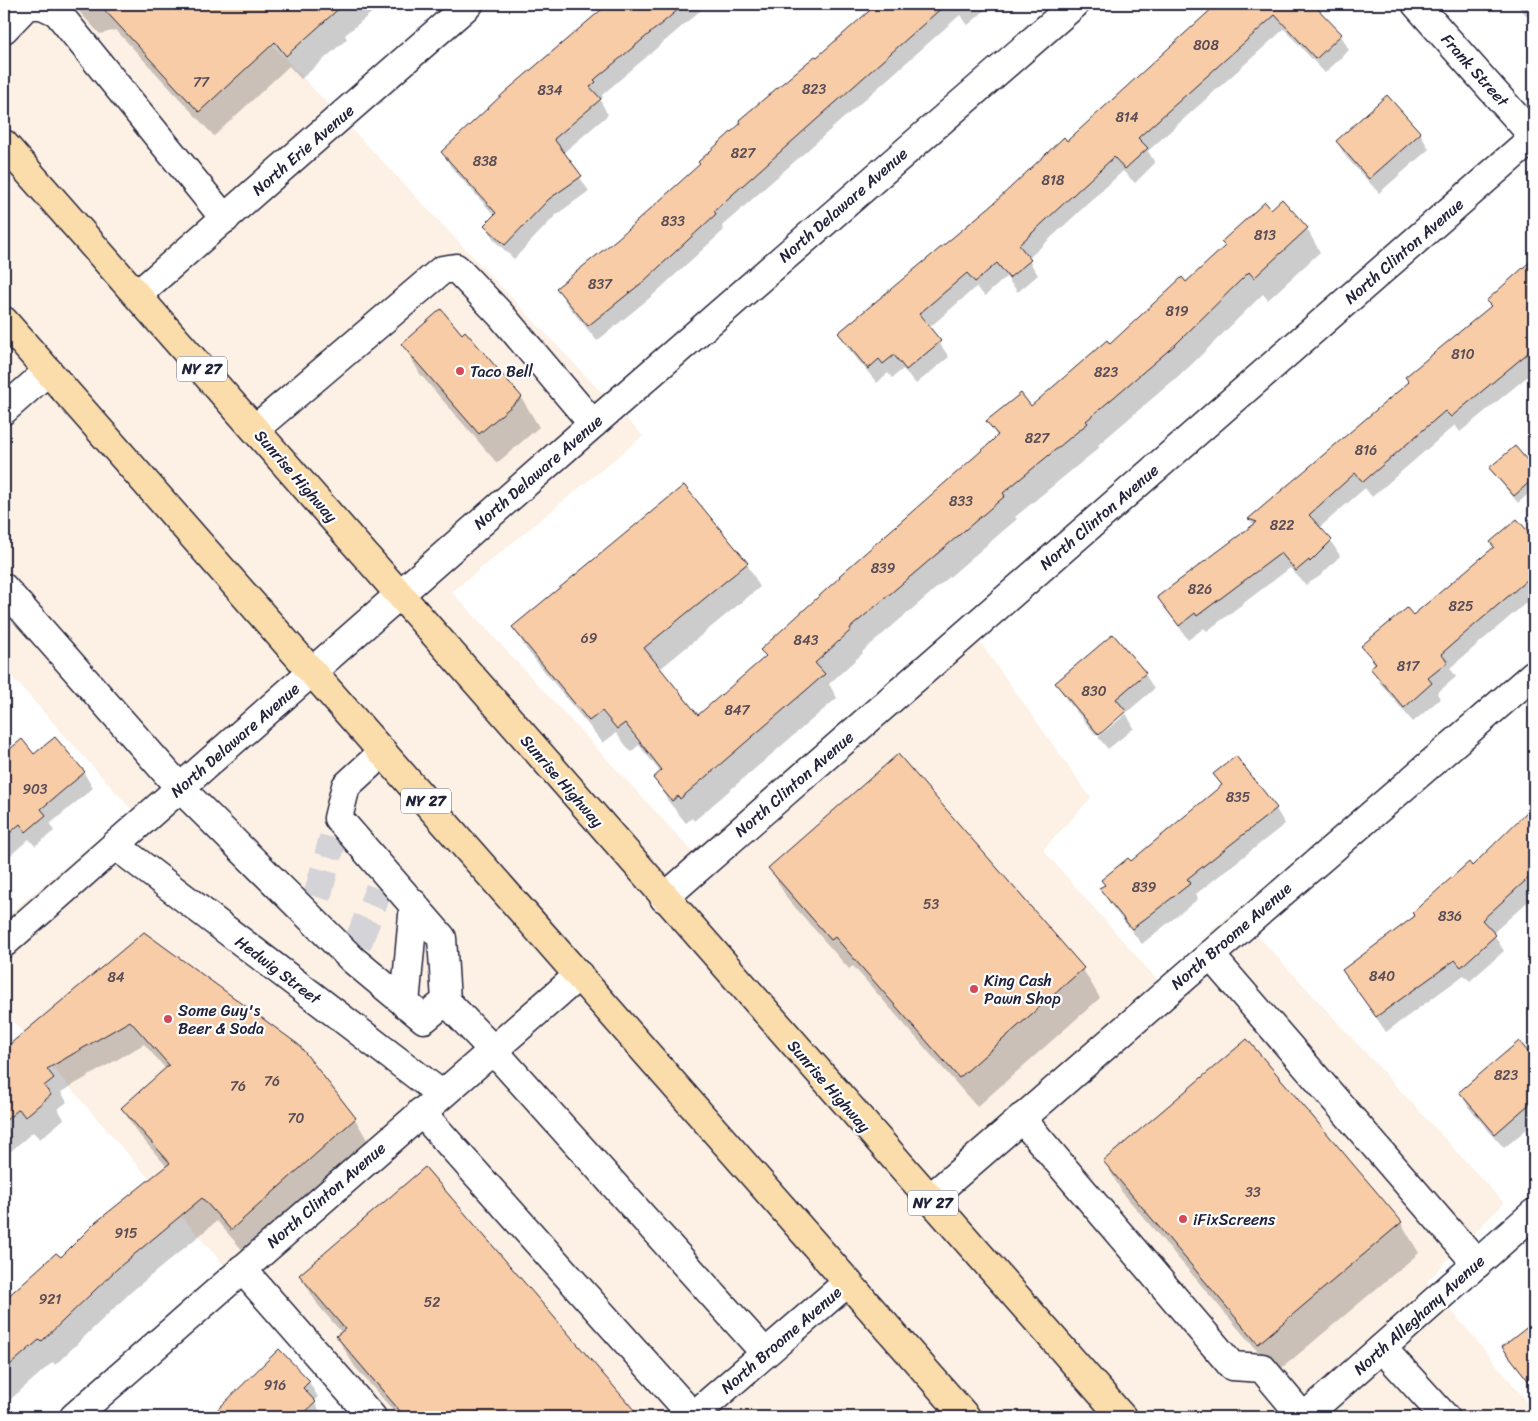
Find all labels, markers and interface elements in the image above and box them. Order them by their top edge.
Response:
street label: Frank Street [1434,26,1517,114]
house number: 808 [1193,33,1219,58]
house number: 77 [193,70,210,95]
house number: 823 [802,77,826,102]
house number: 834 [538,78,563,103]
street label: North Erie Avenue [245,97,361,203]
house number: 814 [1115,105,1139,130]
street label: North Delaware Avenue [771,140,915,270]
house number: 827 [731,141,756,166]
house number: 838 [473,149,498,174]
house number: 818 [1042,168,1065,193]
street label: North Clinton Avenue [1337,190,1471,312]
house number: 833 [661,209,685,234]
house number: 813 [1254,223,1276,248]
house number: 837 [588,272,613,297]
house number: 819 [1165,299,1189,324]
house number: 810 [1451,342,1475,367]
road number: NY 27 [177,356,227,382]
place label: Taco Bell [470,357,533,386]
house number: 823 [1094,360,1118,385]
marker: Taco Bell [454,365,466,377]
street label: North Delaware Avenue [466,407,610,537]
street label: Sunrise Highway [247,423,346,530]
house number: 827 [1025,426,1050,451]
house number: 816 [1355,438,1377,463]
street label: North Clinton Avenue [1032,456,1166,578]
house number: 833 [949,489,973,514]
house number: 822 [1270,513,1294,538]
house number: 839 [871,556,896,581]
house number: 826 [1188,577,1212,602]
house number: 825 [1448,594,1474,619]
house number: 69 [581,626,598,651]
house number: 843 [794,628,819,653]
house number: 817 [1397,654,1420,679]
street label: North Delaware Avenue [163,675,307,805]
house number: 830 [1082,679,1107,704]
house number: 847 [724,698,751,723]
street label: North Clinton Avenue [727,723,861,845]
street label: Sunrise Highway [513,728,612,835]
house number: 903 [22,777,48,802]
house number: 835 [1226,785,1251,810]
road number: NY 27 [401,788,451,814]
street label: North Broome Avenue [1164,874,1299,997]
house number: 839 [1132,875,1157,900]
house number: 53 [923,892,939,917]
house number: 836 [1438,904,1462,929]
street label: Hedwig Street [229,928,328,1013]
house number: 840 [1369,964,1395,989]
house number: 84 [107,965,125,990]
place label: King Cash Pawn Shop [984,966,1061,1013]
marker: King Cash Pawn Shop [968,983,980,995]
place label: Some Guy's Beer & Soda [178,996,264,1043]
marker: Some Guy's Beer & Soda [162,1013,174,1025]
street label: Sunrise Highway [780,1033,879,1140]
house number: 823 [1494,1063,1518,1088]
house number: 76 [264,1069,280,1094]
house number: 76 [230,1074,246,1099]
house number: 70 [288,1106,305,1131]
street label: North Clinton Avenue [259,1134,393,1256]
house number: 33 [1245,1180,1261,1205]
road number: NY 27 [908,1190,958,1216]
place label: iFixScreens [1193,1205,1276,1234]
marker: iFixScreens [1177,1213,1189,1225]
house number: 915 [114,1221,138,1246]
street label: North Alleghany Avenue [1346,1247,1492,1383]
street label: North Broome Avenue [714,1278,849,1401]
house number: 921 [39,1287,61,1312]
house number: 52 [424,1290,440,1315]
house number: 916 [264,1373,286,1398]

